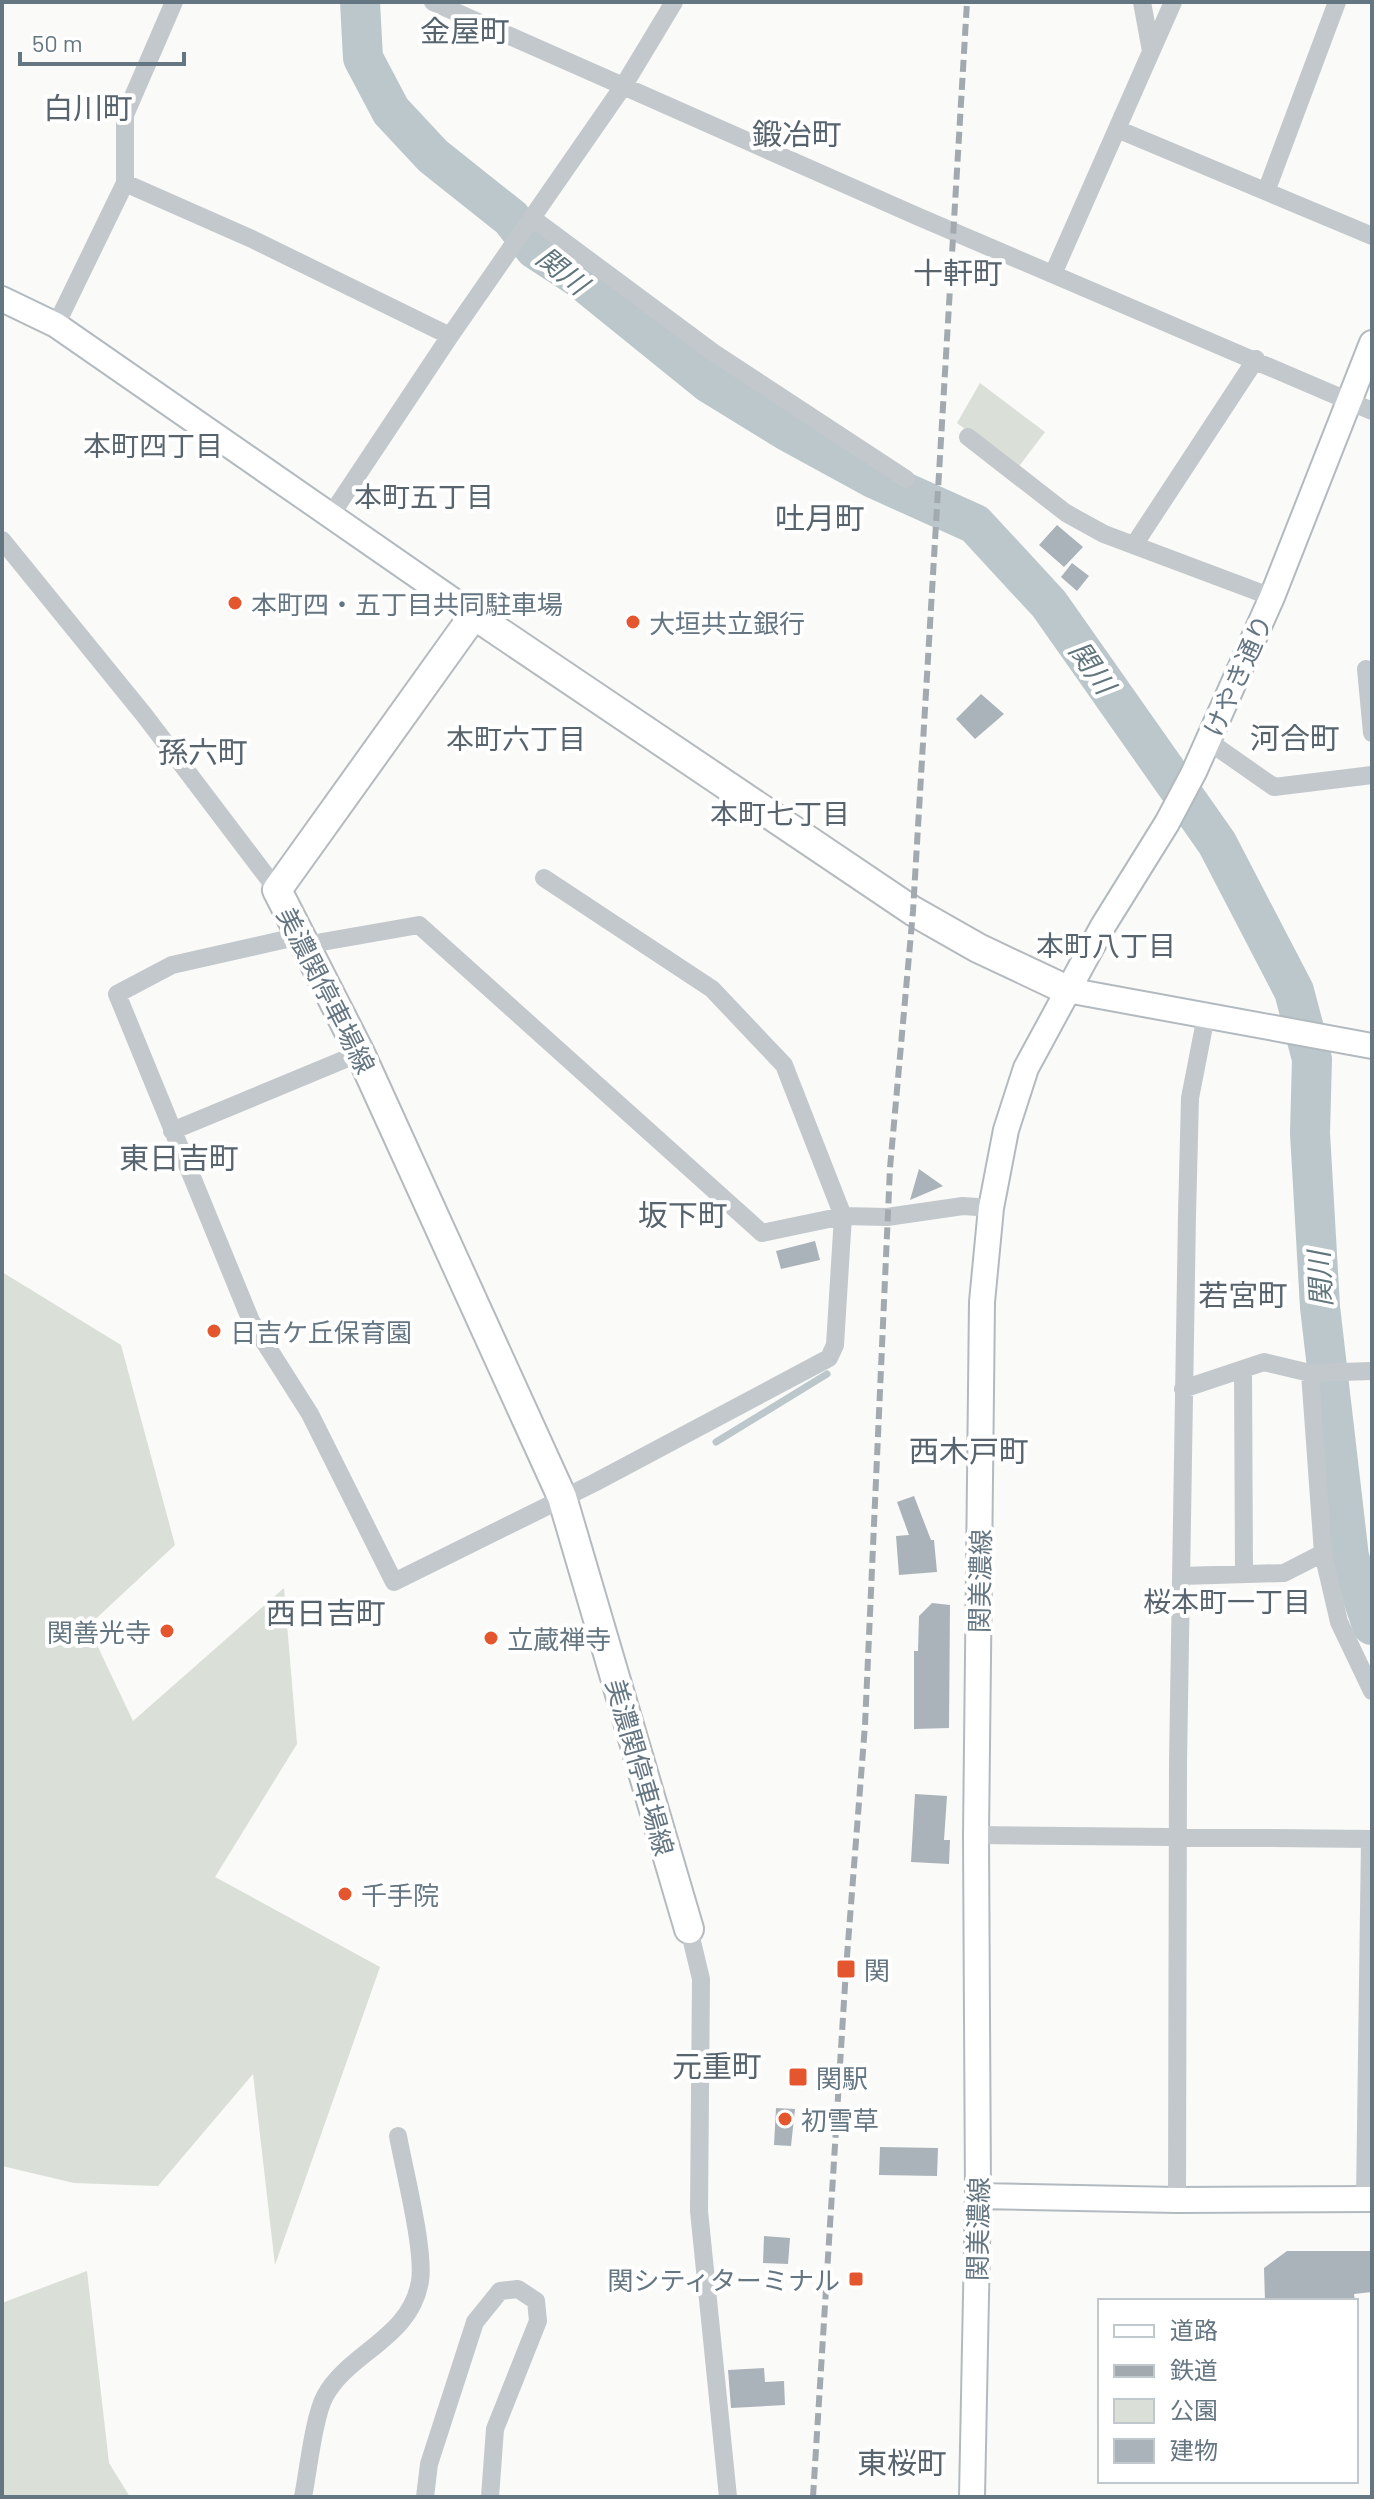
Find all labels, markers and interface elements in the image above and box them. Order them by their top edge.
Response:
district label: 金屋町 [420,12,510,48]
scale bar [20,16,184,66]
text: 50 m [32,28,83,57]
district label: 白川町 [43,89,133,125]
district label: 鍛冶町 [752,115,842,151]
water label: 関川 [531,239,598,303]
district label: 十軒町 [913,254,1003,290]
district label: 本町四丁目 [83,428,223,462]
district label: 本町五丁目 [354,479,494,513]
district label: 吐月町 [775,499,865,535]
place label: 本町四・五丁目共同駐車場 [251,588,563,619]
marker: 本町四・五丁目共同駐車場 [226,594,244,612]
place label: 大垣共立銀行 [649,607,805,638]
street label: けやき通り [1196,609,1278,741]
marker: 大垣共立銀行 [624,613,642,631]
water label: 関川 [1063,634,1125,702]
district label: 河合町 [1250,719,1340,755]
district label: 本町六丁目 [446,721,586,755]
district label: 孫六町 [158,733,248,769]
district label: 本町七丁目 [710,796,850,830]
street label: 美濃関停車場線 [272,902,382,1078]
district label: 本町八丁目 [1036,928,1176,962]
district label: 東日吉町 [119,1139,239,1175]
district label: 坂下町 [638,1196,728,1232]
water label: 関川 [1300,1247,1337,1308]
district label: 若宮町 [1198,1276,1288,1312]
place label: 日吉ケ丘保育園 [230,1316,412,1347]
marker: 日吉ケ丘保育園 [205,1322,223,1340]
district label: 西木戸町 [909,1432,1029,1468]
street label: 関美濃線 [963,1529,995,1633]
district label: 桜本町一丁目 [1143,1584,1311,1618]
district label: 西日吉町 [266,1594,386,1630]
place label: 関善光寺 [47,1616,151,1647]
marker: 関善光寺 [158,1622,176,1640]
place label: 立蔵禅寺 [507,1623,611,1654]
marker: 立蔵禅寺 [482,1629,500,1647]
street label: 美濃関停車場線 [601,1675,681,1859]
place label: 千手院 [361,1879,439,1910]
marker: 千手院 [336,1885,354,1903]
place label: 関 [864,1954,890,1985]
marker: 関 [835,1958,857,1980]
district label: 元重町 [672,2047,762,2083]
place label: 関駅 [816,2062,868,2093]
marker: 関駅 [787,2066,809,2088]
place label: 初雪草 [801,2104,879,2135]
marker: 初雪草 [776,2110,794,2128]
street label: 関美濃線 [961,2177,993,2281]
place label: 関シティターミナル [608,2264,840,2295]
marker: 関シティターミナル [847,2270,865,2288]
legend [1098,2299,1358,2483]
text: 道路 [1170,2315,1218,2344]
text: 鉄道 [1170,2355,1218,2384]
text: 公園 [1170,2395,1218,2424]
text: 建物 [1170,2435,1218,2464]
district label: 東桜町 [857,2444,947,2480]

